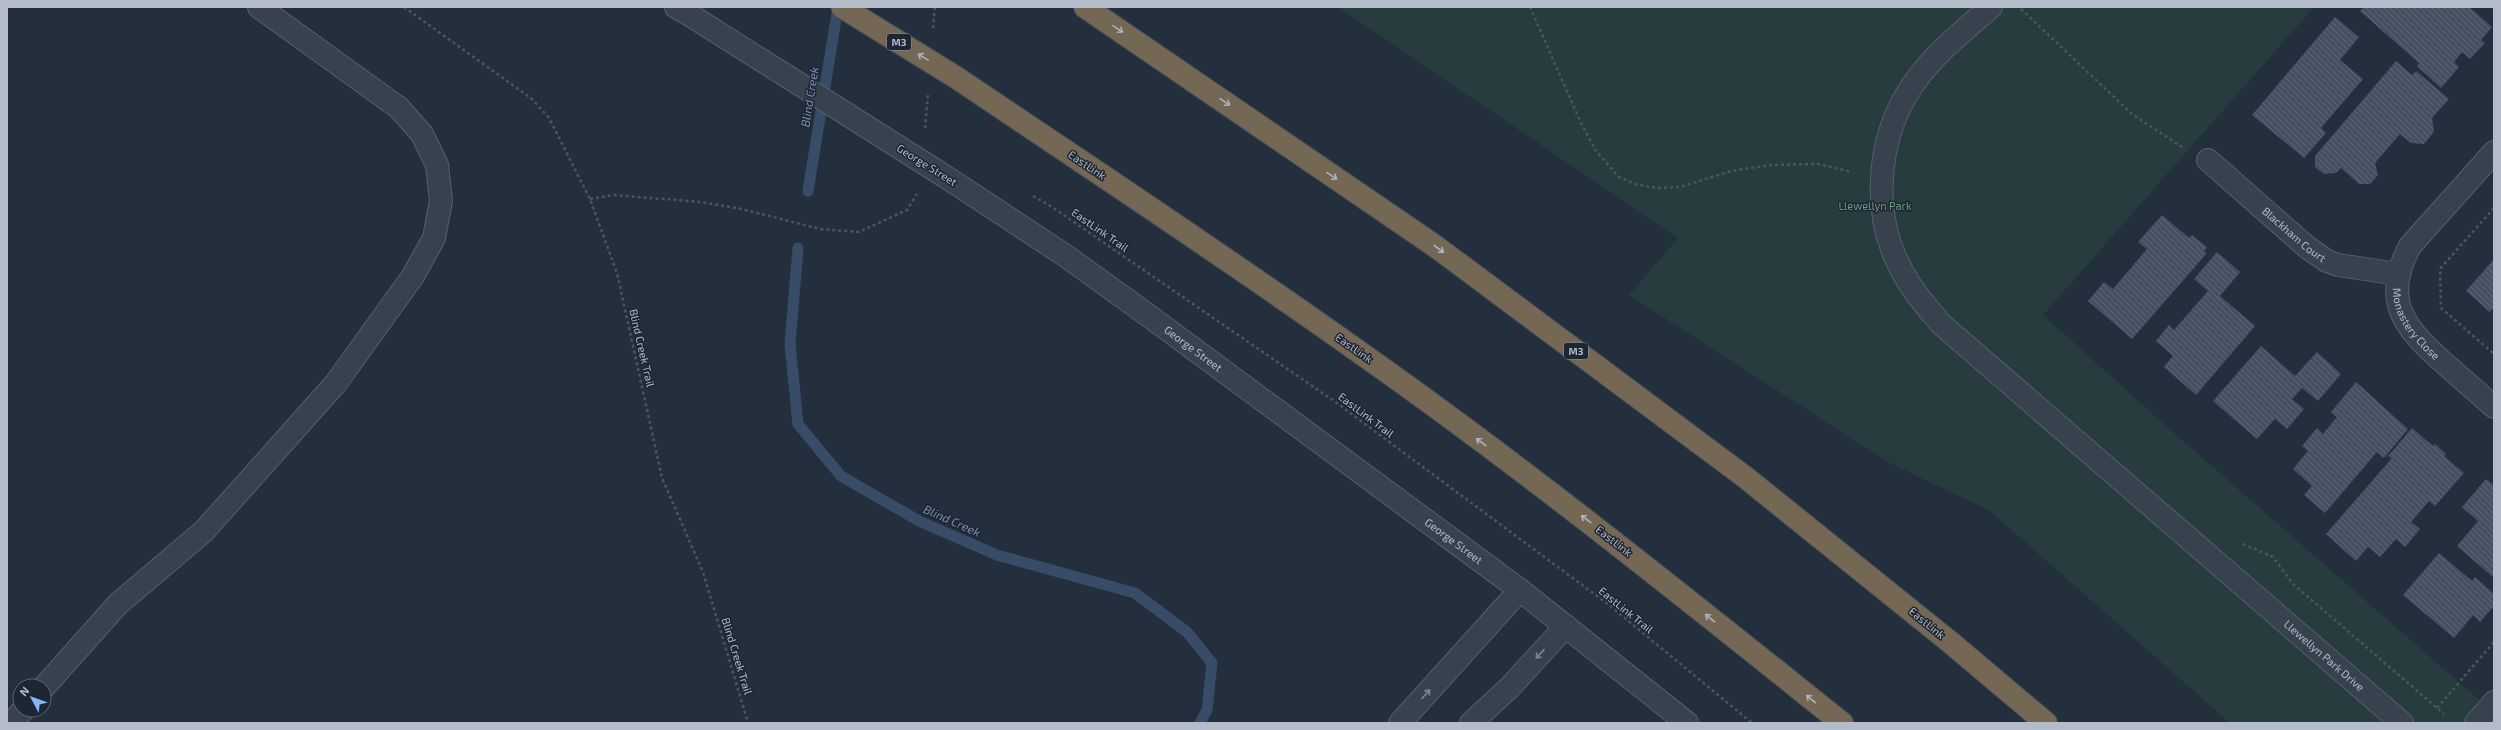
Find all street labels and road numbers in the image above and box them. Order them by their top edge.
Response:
road number: M3 [887,34,911,50]
street label: George Street [895,141,960,188]
street label: EastLink [1066,147,1109,182]
street label: Blackham Court [2260,204,2329,264]
street label: EastLink Trail [1069,205,1132,254]
street label: Monastery Close [2391,287,2443,362]
street label: Blind Creek Trail [627,308,658,389]
street label: George Street [1162,323,1225,374]
street label: EastLink [1333,330,1376,365]
road number: M3 [1564,343,1588,359]
street label: EastLink Trail [1336,389,1397,440]
street label: George Street [1423,515,1486,566]
street label: EastLink [1594,522,1635,559]
street label: EastLink Trail [1596,584,1657,636]
street label: EastLink [1907,604,1948,641]
street label: Blind Creek Trail [720,616,756,697]
street label: Llewellyn Park Drive [2282,617,2367,694]

